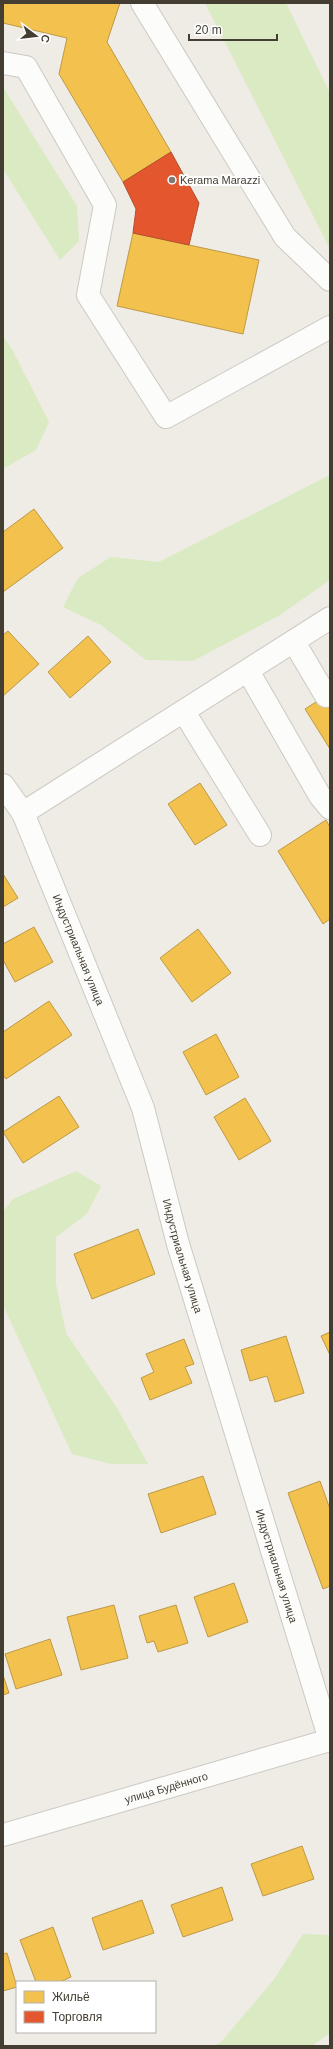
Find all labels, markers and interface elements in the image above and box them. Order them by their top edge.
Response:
north arrow [16,16,56,56]
scale bar [189,16,277,42]
text: 20 m [195,23,222,37]
text: С [39,33,52,44]
place label: Kerama Marazzi [180,174,260,186]
marker: Kerama Marazzi [167,175,177,185]
street label: Индустриальная улица [51,893,107,1008]
street label: Индустриальная улица [161,1197,205,1315]
street label: Индустриальная улица [254,1508,300,1625]
street label: улица Будённого [123,1770,209,1805]
legend [16,1981,156,2033]
text: Жильё [52,1990,90,2004]
text: Торговля [52,2010,102,2024]

